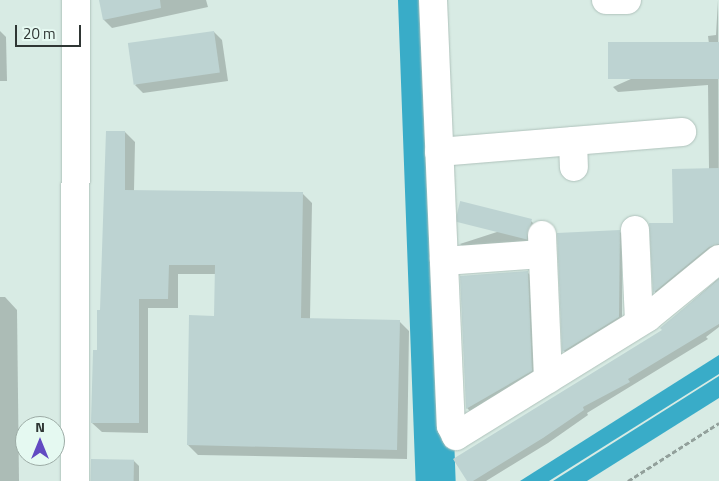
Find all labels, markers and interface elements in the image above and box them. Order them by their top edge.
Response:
scale bar [18,15,84,47]
text: 20 m [23,22,56,45]
north arrow [15,416,65,466]
text: N [35,416,45,437]

